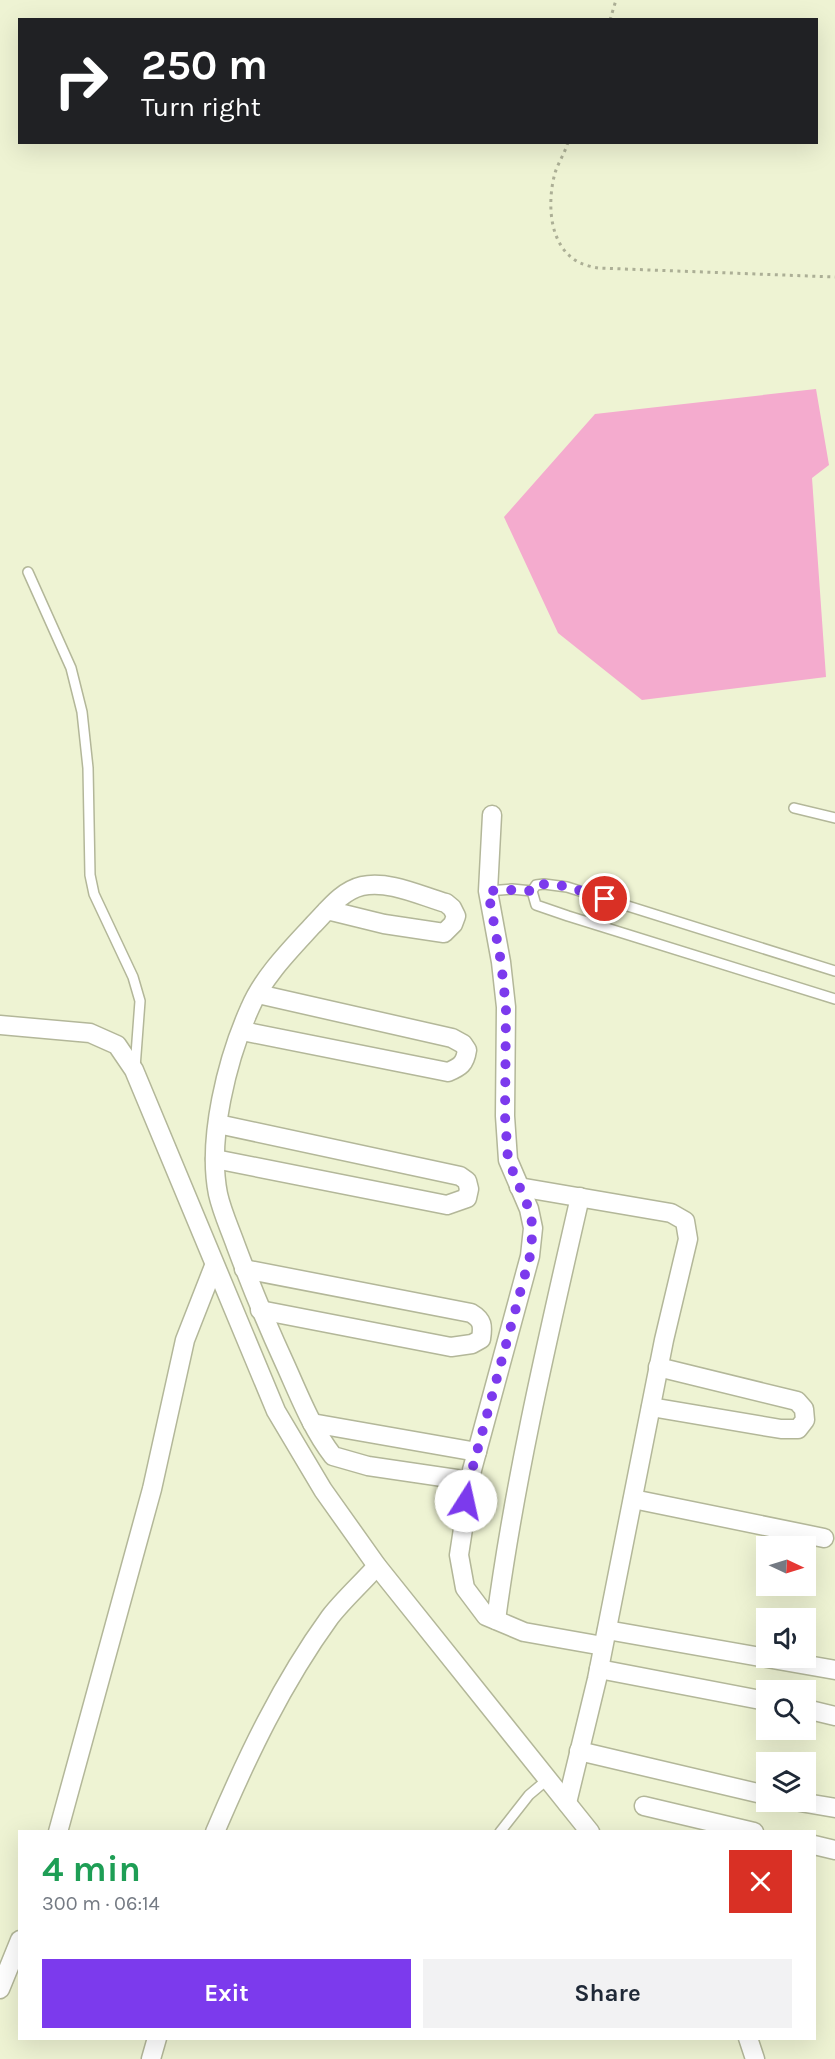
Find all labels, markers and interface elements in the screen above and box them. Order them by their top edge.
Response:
text: 250 m [141,40,268,90]
icon: right [42,42,120,120]
text: Turn right [141,91,261,123]
pin [579,873,630,924]
icon: arrive [588,882,621,915]
position arrow [434,1469,498,1533]
north arrow [756,1536,816,1596]
map controls [756,1536,816,1812]
button: sound [756,1608,816,1668]
button: search [756,1680,816,1740]
button: layers [756,1752,816,1812]
text: 4 min [42,1848,141,1890]
button: close [729,1850,792,1913]
text: 300 m · 06:14 [42,1892,160,1915]
button: Exit [42,1959,411,2028]
button: Share [423,1959,792,2028]

